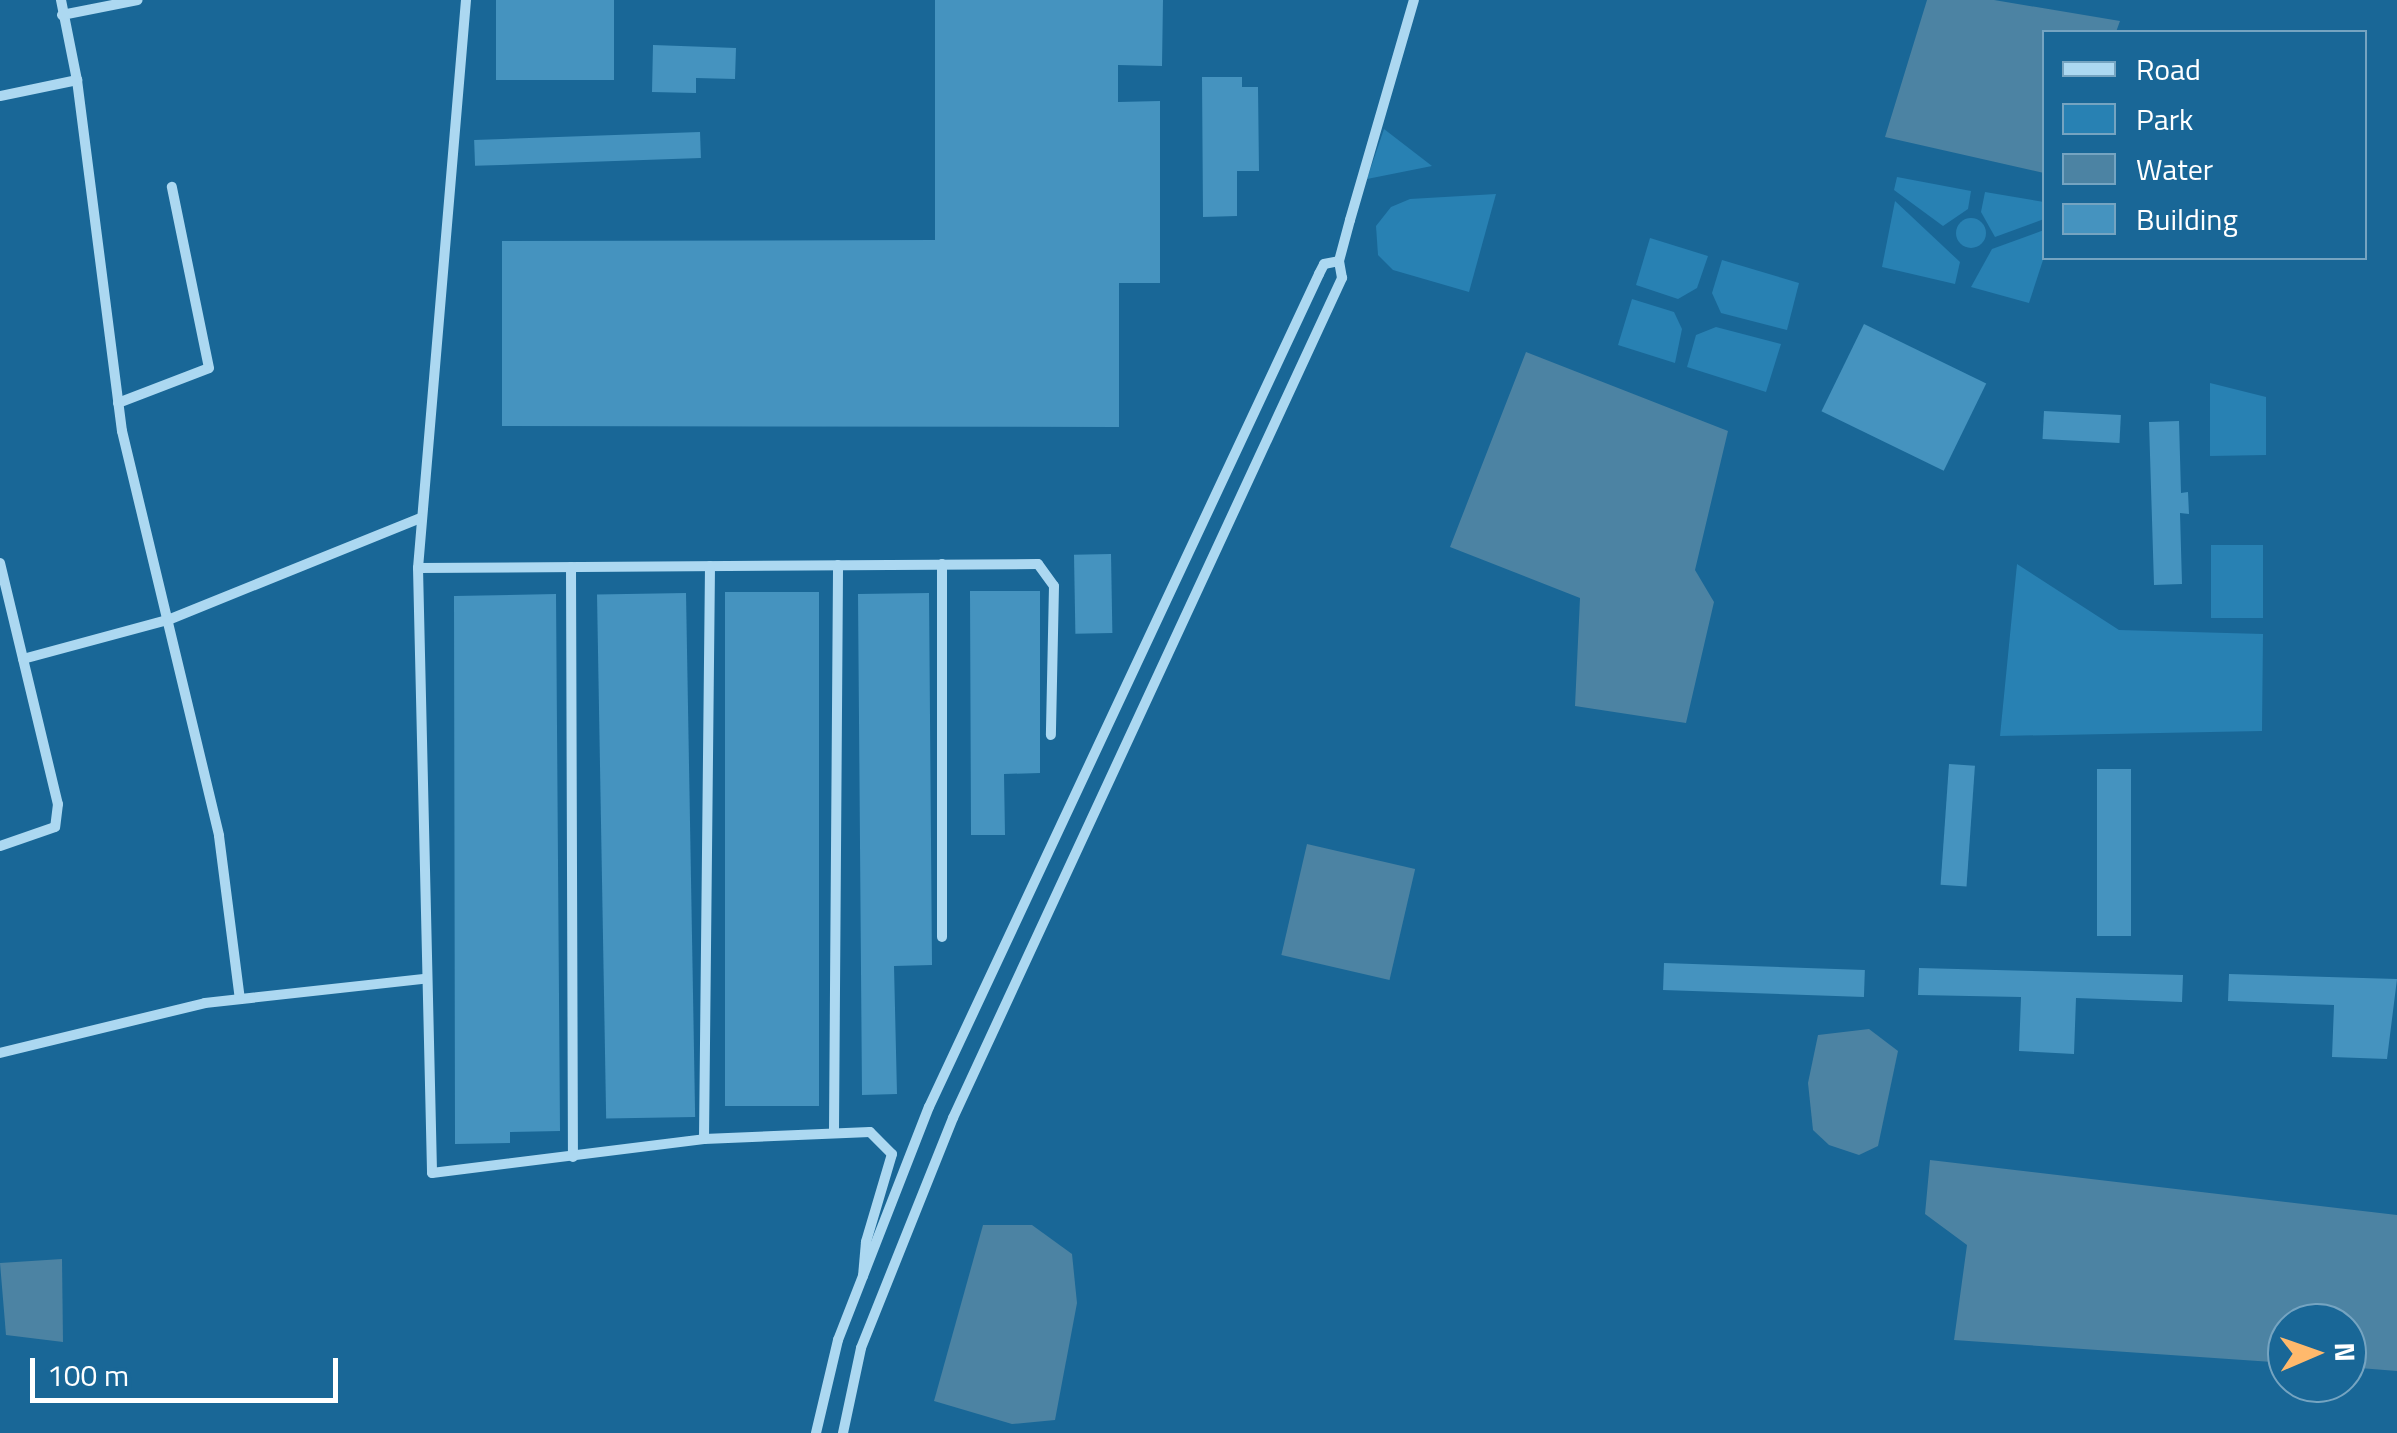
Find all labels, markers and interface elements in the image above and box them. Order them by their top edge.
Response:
legend [2042,30,2367,260]
text: Road [2136,46,2201,92]
text: Park [2136,96,2193,142]
text: Water [2136,146,2213,192]
text: Building [2136,196,2238,242]
north arrow [2267,1303,2367,1403]
scale bar [35,1338,342,1400]
text: N [2324,1342,2367,1362]
text: 100 m [47,1352,129,1398]

